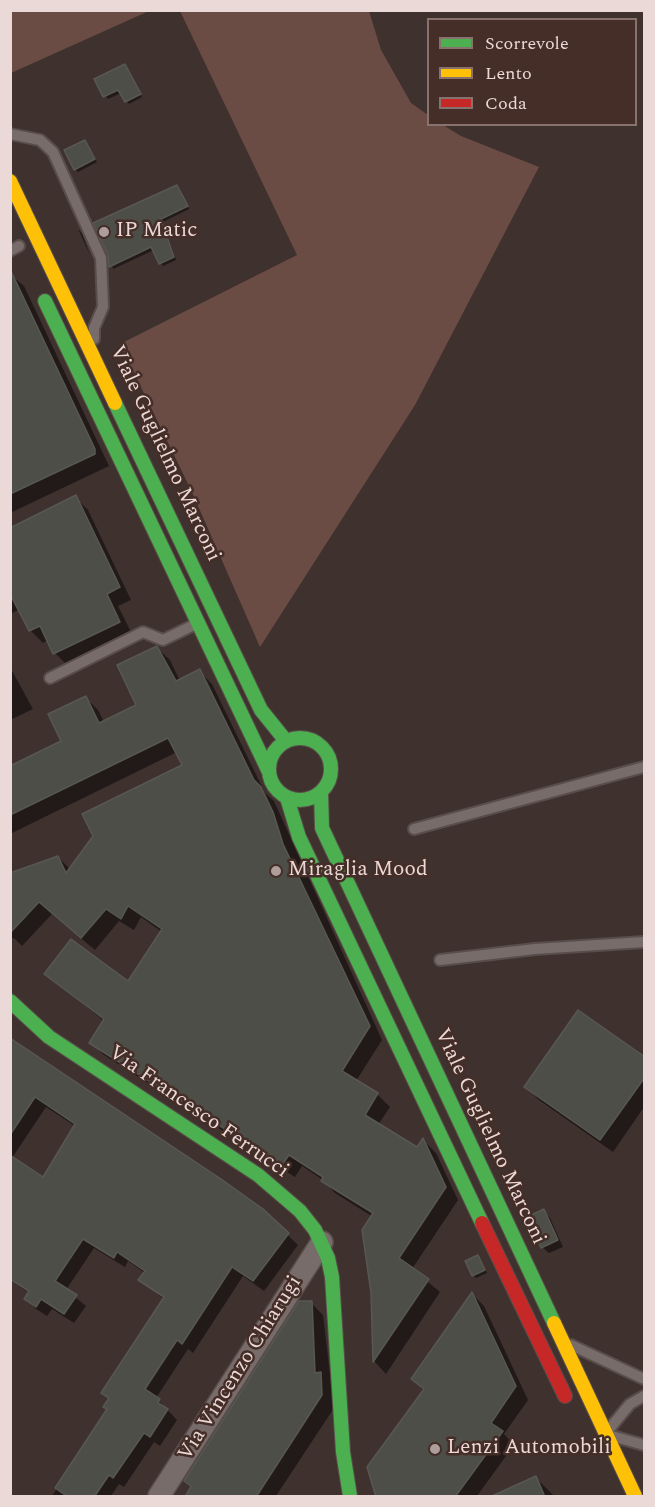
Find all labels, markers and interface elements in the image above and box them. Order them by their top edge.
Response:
legend [427,18,637,126]
text: Scorrevole [485,30,569,57]
text: Lento [485,60,532,87]
text: Coda [485,90,527,117]
place label: IP Matic [116,219,197,245]
marker: IP Matic [97,225,111,239]
street label: Viale Guglielmo Marconi [103,342,225,566]
place label: Miraglia Mood [288,858,428,884]
marker: Miraglia Mood [269,864,283,878]
street label: Viale Guglielmo Marconi [428,1025,550,1249]
street label: Via Francesco Ferrucci [103,1041,293,1185]
street label: Via Vincenzo Chiarugi [174,1272,308,1466]
place label: Lenzi Automobili [447,1436,611,1462]
marker: Lenzi Automobili [428,1442,442,1456]

